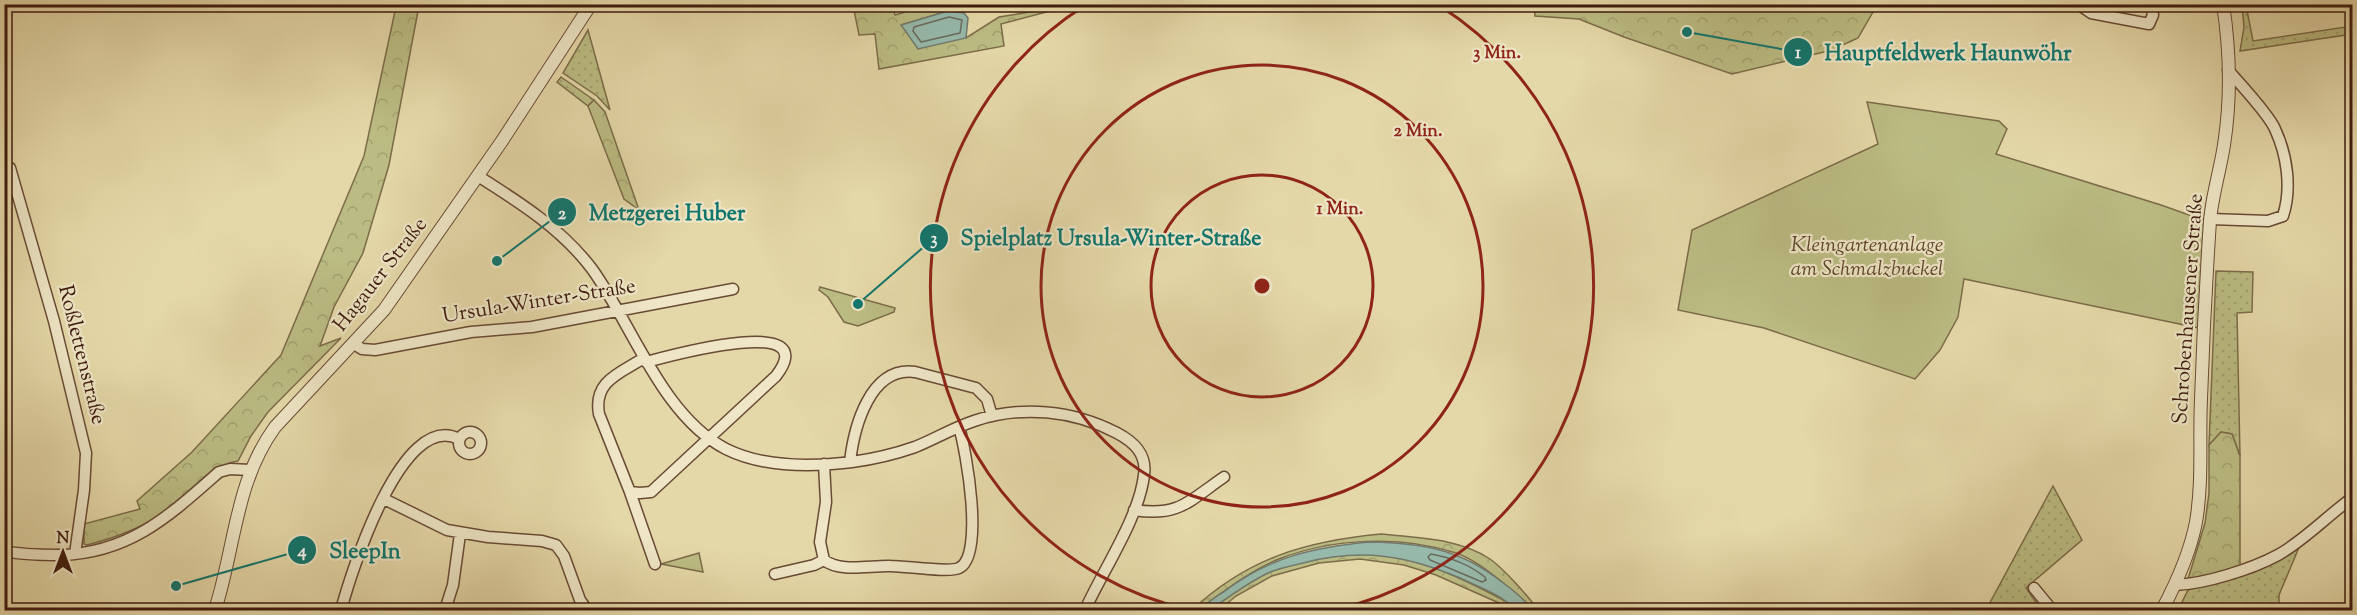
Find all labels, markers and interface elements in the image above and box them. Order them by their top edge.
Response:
callout: Hauptfeldwerk Haunwöhr [1783,32,2084,72]
text: Hauptfeldwerk Haunwöhr [1825,39,2072,71]
text: 3 Min. [1473,41,1521,67]
text: 1 [1795,41,1802,67]
text: 2 Min. [1393,119,1443,145]
callout: Metzgerei Huber [547,192,757,232]
street label: Schrobenhausener Straße [2166,193,2212,425]
text: 1 Min. [1317,197,1363,223]
text: Metzgerei Huber [589,199,746,231]
text: 2 [558,202,567,228]
street label: Hagauer Straße [327,211,435,339]
callout: Spielplatz Ursula-Winter-Straße [919,218,1274,258]
text: Spielplatz Ursula-Winter-Straße [960,224,1262,256]
text: 3 [930,227,938,253]
park label: Kleingartenanlage am Schmalzbuckel [1791,231,1943,285]
street label: Ursula-Winter-Straße [440,272,638,332]
centre of rings [1252,276,1272,296]
street label: Roßlettenstraße [49,282,113,428]
north arrow [33,522,93,582]
text: N [57,528,70,551]
callout: SleepIn [287,530,413,570]
text: SleepIn [329,537,401,569]
text: 4 [296,539,307,565]

